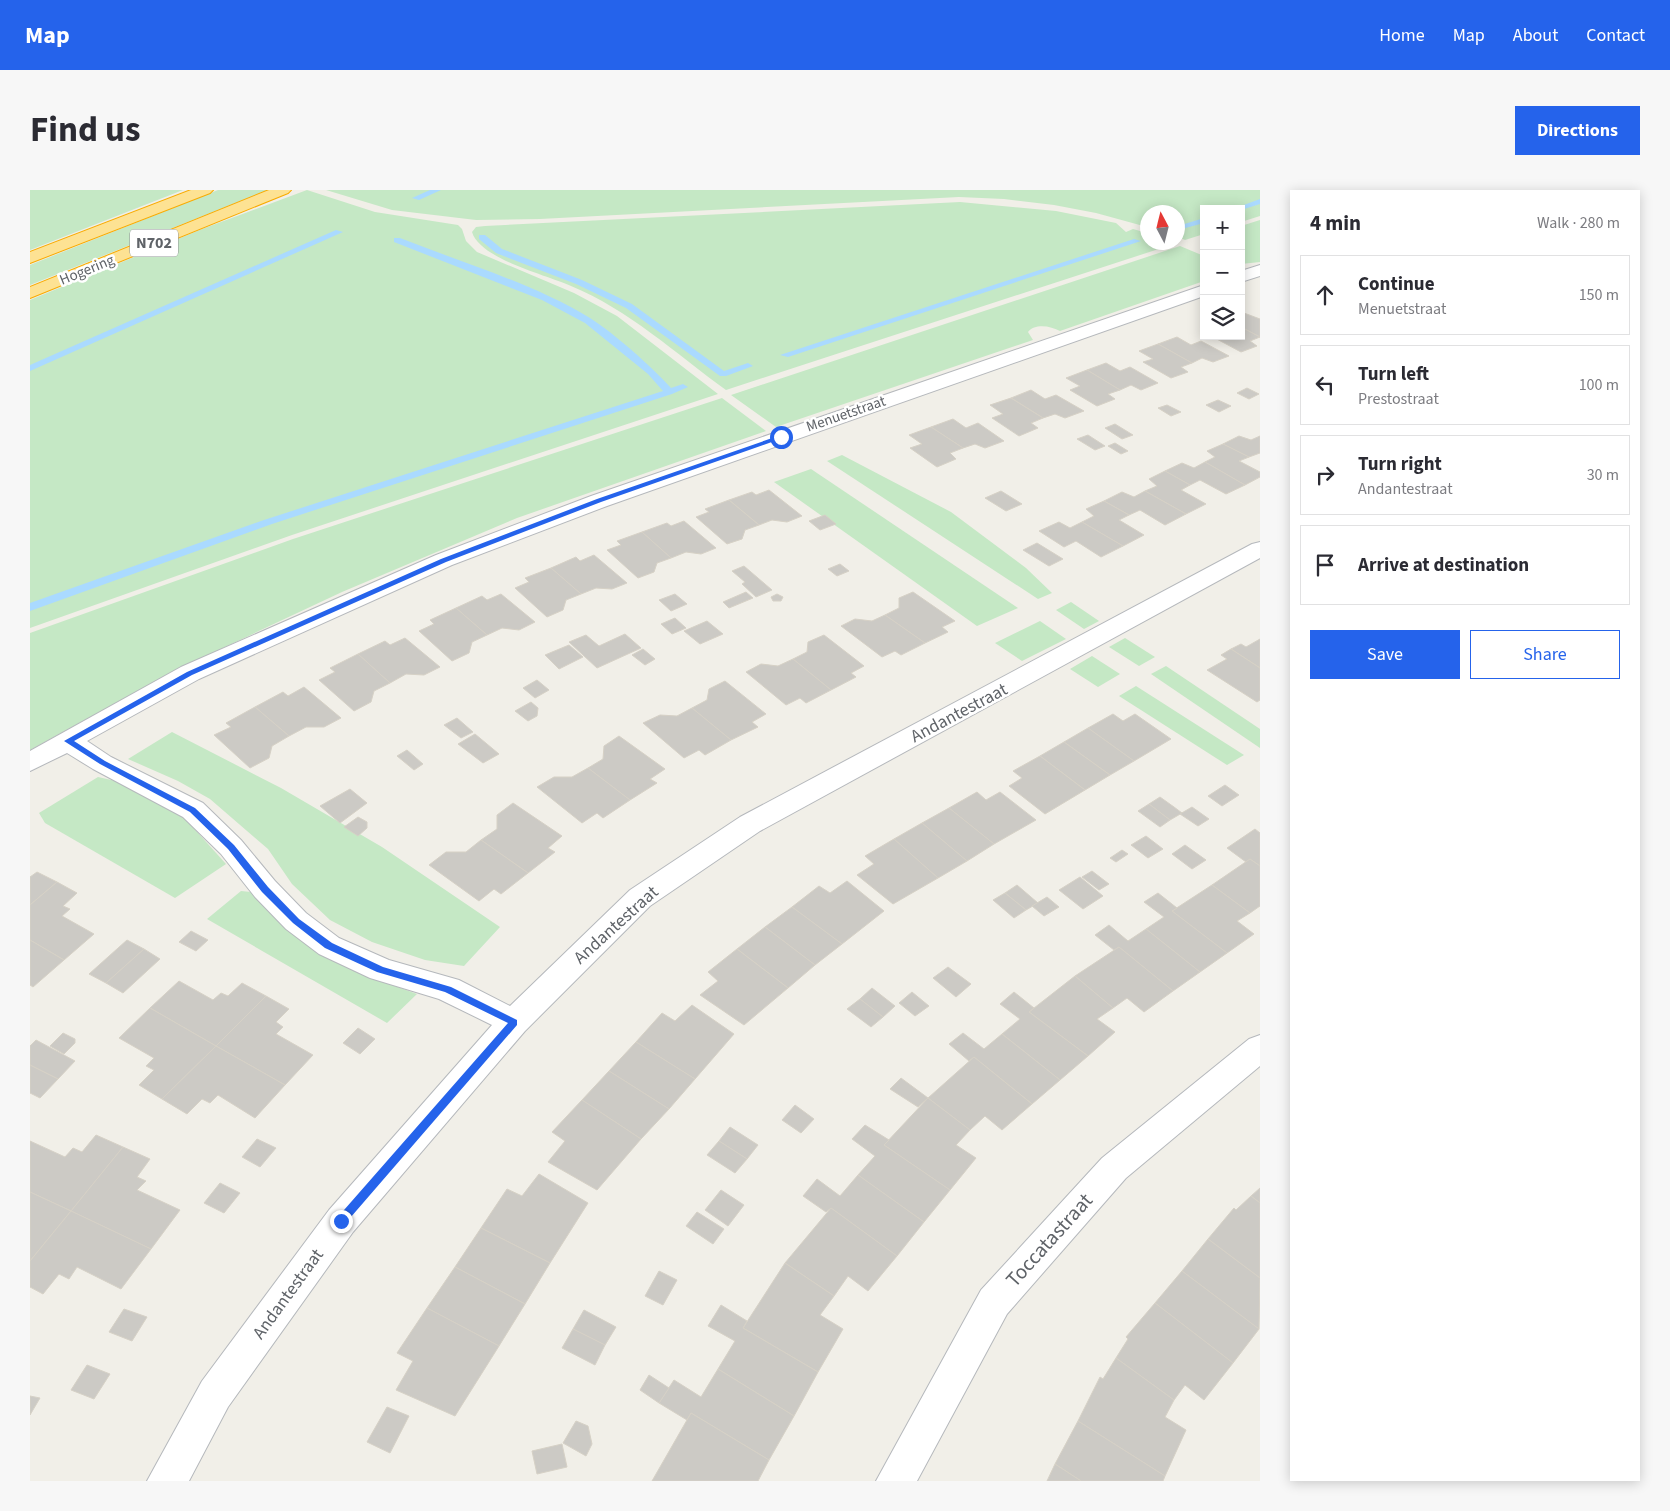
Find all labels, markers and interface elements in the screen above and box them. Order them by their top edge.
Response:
text: Map [25,18,70,53]
text: Home [1379,23,1425,48]
text: Map [1453,23,1485,48]
text: About [1513,23,1558,48]
text: Contact [1586,23,1645,48]
text: Find us [30,105,140,155]
button: Directions [1515,106,1640,155]
north arrow [1140,205,1185,250]
map controls [1200,205,1245,340]
button: + [1200,205,1245,250]
text: 4 min [1310,208,1361,238]
text: Walk · 280 m [1537,212,1620,234]
road number: N702 [130,230,178,256]
street label: Hogering [56,249,118,290]
button: − [1200,250,1245,295]
text: Continue [1358,271,1435,298]
icon: ahead [1311,281,1339,309]
text: 150 m [1579,284,1619,306]
button: layers [1200,295,1245,340]
text: Menuetstraat [1358,298,1446,320]
text: Turn left [1358,361,1429,388]
icon: left [1311,371,1339,399]
text: 100 m [1579,374,1619,396]
text: Prestostraat [1358,388,1439,410]
street label: Menuetstraat [803,391,889,437]
route start [770,426,793,449]
text: Turn right [1358,451,1442,478]
icon: right [1311,461,1339,489]
text: 30 m [1587,464,1619,486]
text: Andantestraat [1358,478,1453,500]
icon: arrive [1311,551,1339,579]
text: Arrive at destination [1358,552,1529,579]
button: Save [1310,630,1460,679]
button: Share [1470,630,1620,679]
street label: Andantestraat [906,677,1012,749]
street label: Andantestraat [568,880,664,970]
street label: Toccatastraat [999,1186,1099,1294]
route end [330,1210,353,1233]
street label: Andantestraat [247,1244,329,1344]

